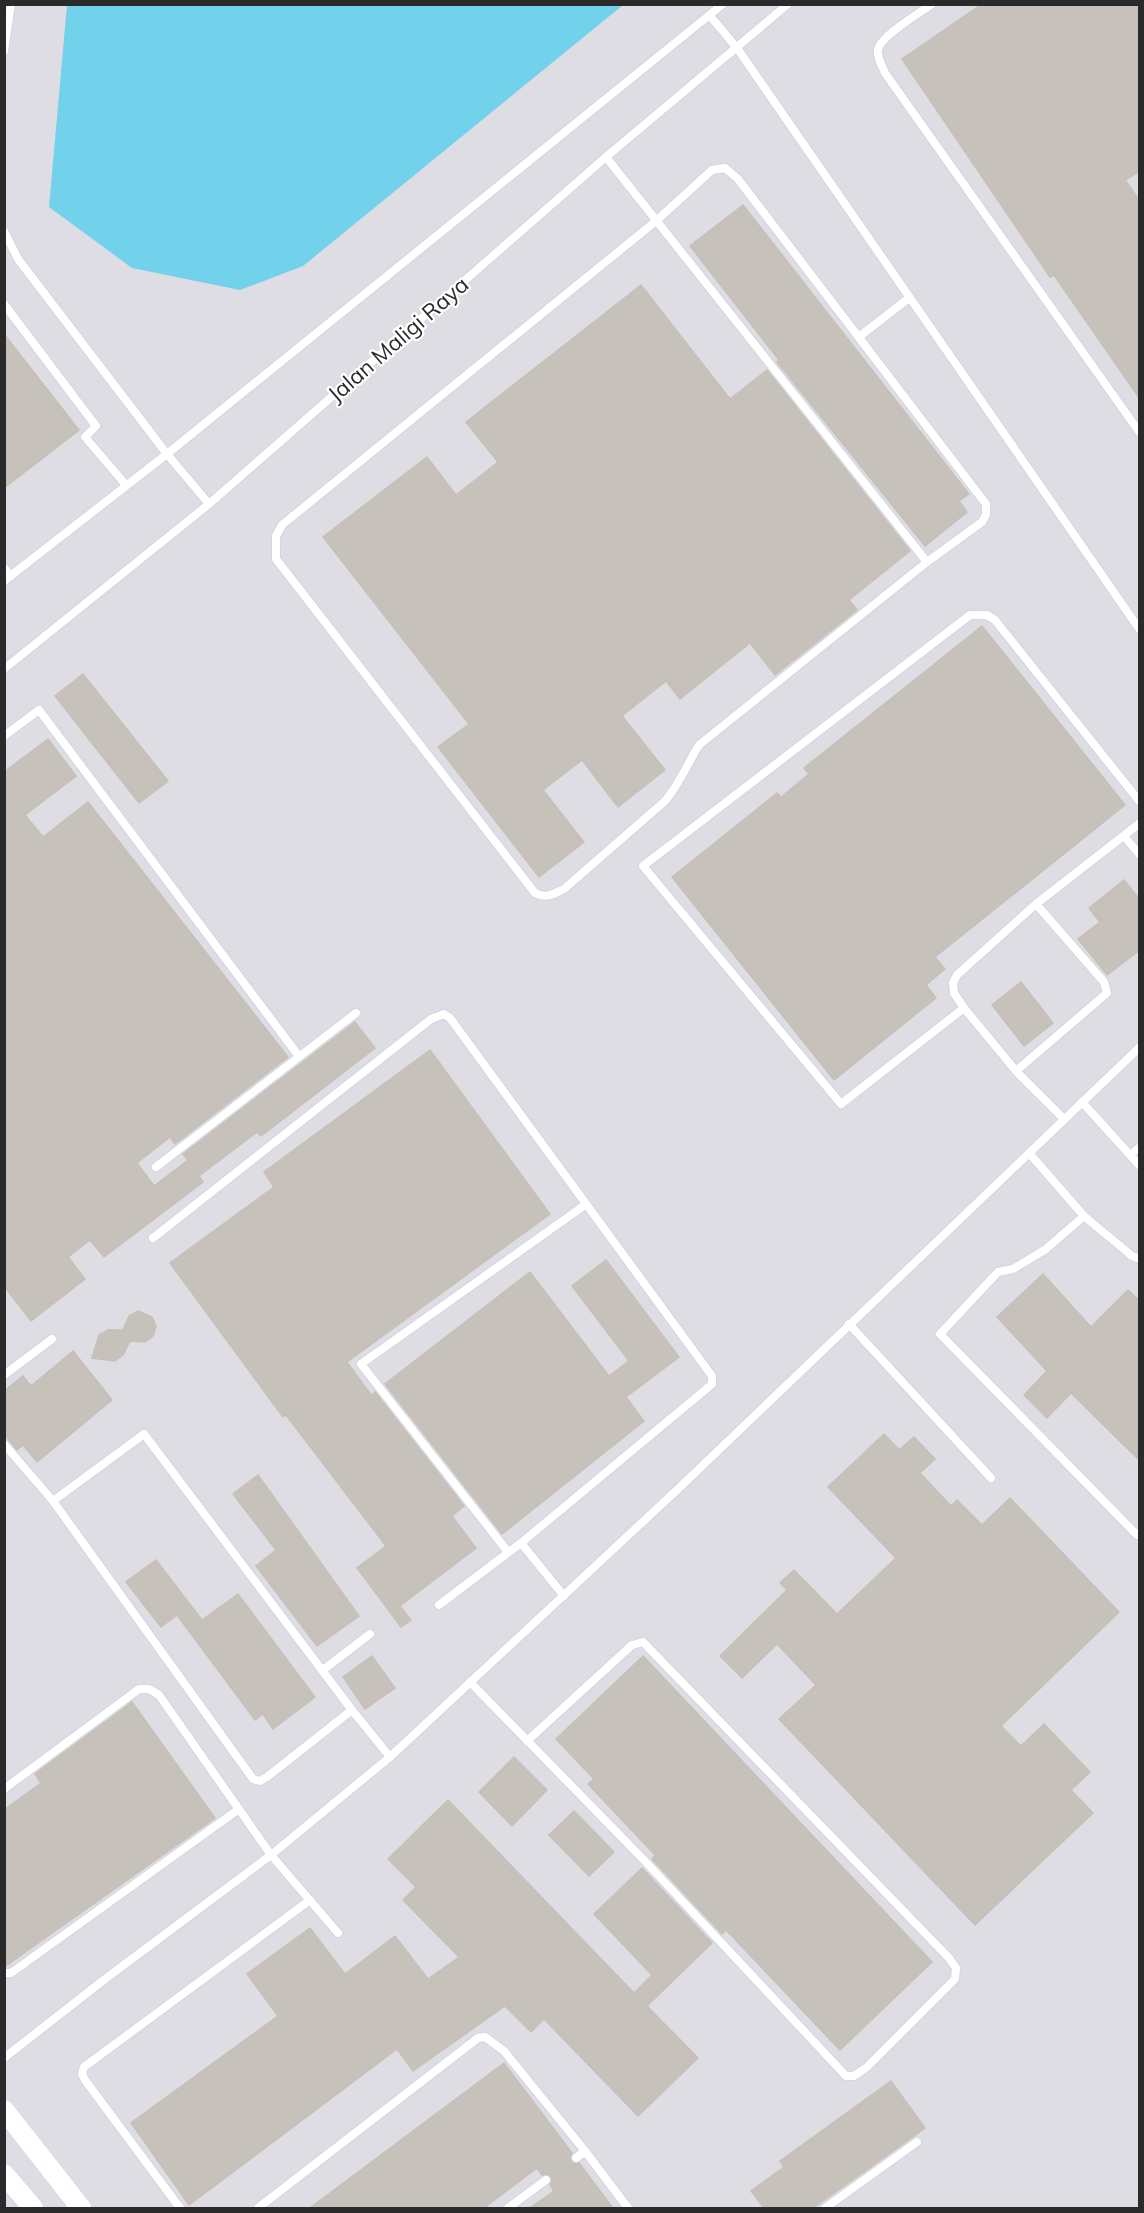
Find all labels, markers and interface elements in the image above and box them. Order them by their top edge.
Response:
street label: Jalan Maligi Raya [322,270,474,408]

